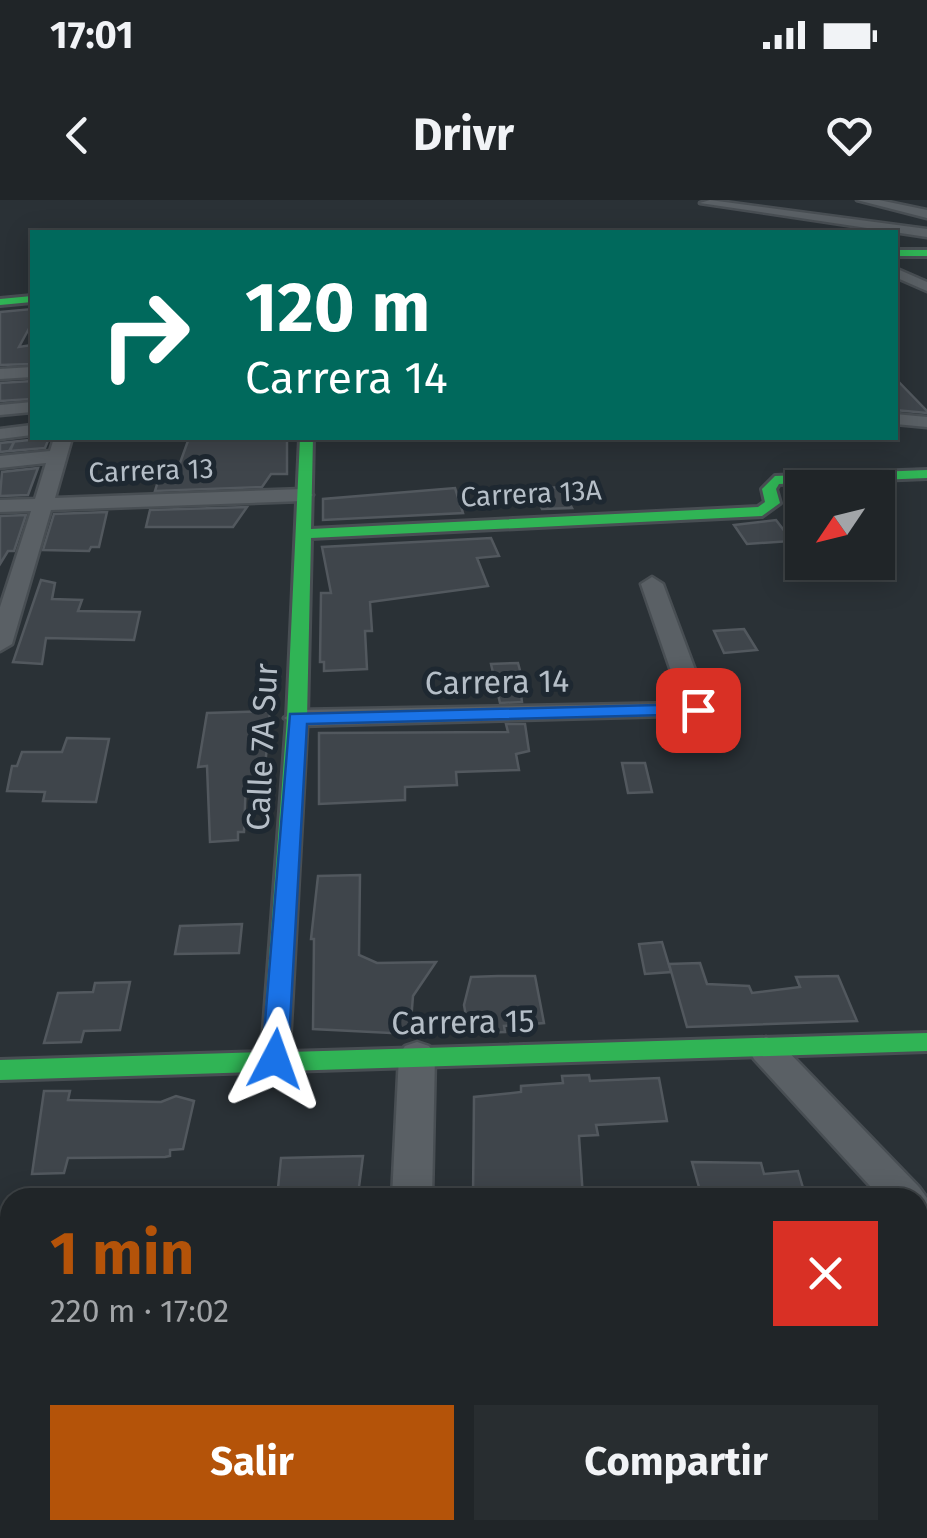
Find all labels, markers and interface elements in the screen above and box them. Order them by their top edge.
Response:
text: 17:01 [50,12,134,58]
icon: back [50,108,105,163]
text: Drivr [413,108,514,162]
icon: heart [822,108,877,163]
text: 120 m [245,266,430,350]
icon: right [80,270,210,400]
text: Carrera 14 [245,351,448,405]
street label: Carrera 13 [88,452,214,489]
north arrow [785,470,895,580]
map controls [785,470,895,580]
street label: Carrera 13A [460,473,602,514]
street label: Calle 7A Sur [239,662,285,832]
street label: Carrera 14 [425,662,569,702]
pin [656,668,741,753]
icon: arrive [671,683,726,738]
street label: Carrera 15 [391,1002,535,1042]
position arrow [223,1007,327,1111]
text: 1 min [50,1218,194,1290]
button: close [773,1221,878,1326]
text: 220 m · 17:02 [50,1292,229,1330]
button: Salir [50,1405,454,1520]
button: Compartir [474,1405,878,1520]

